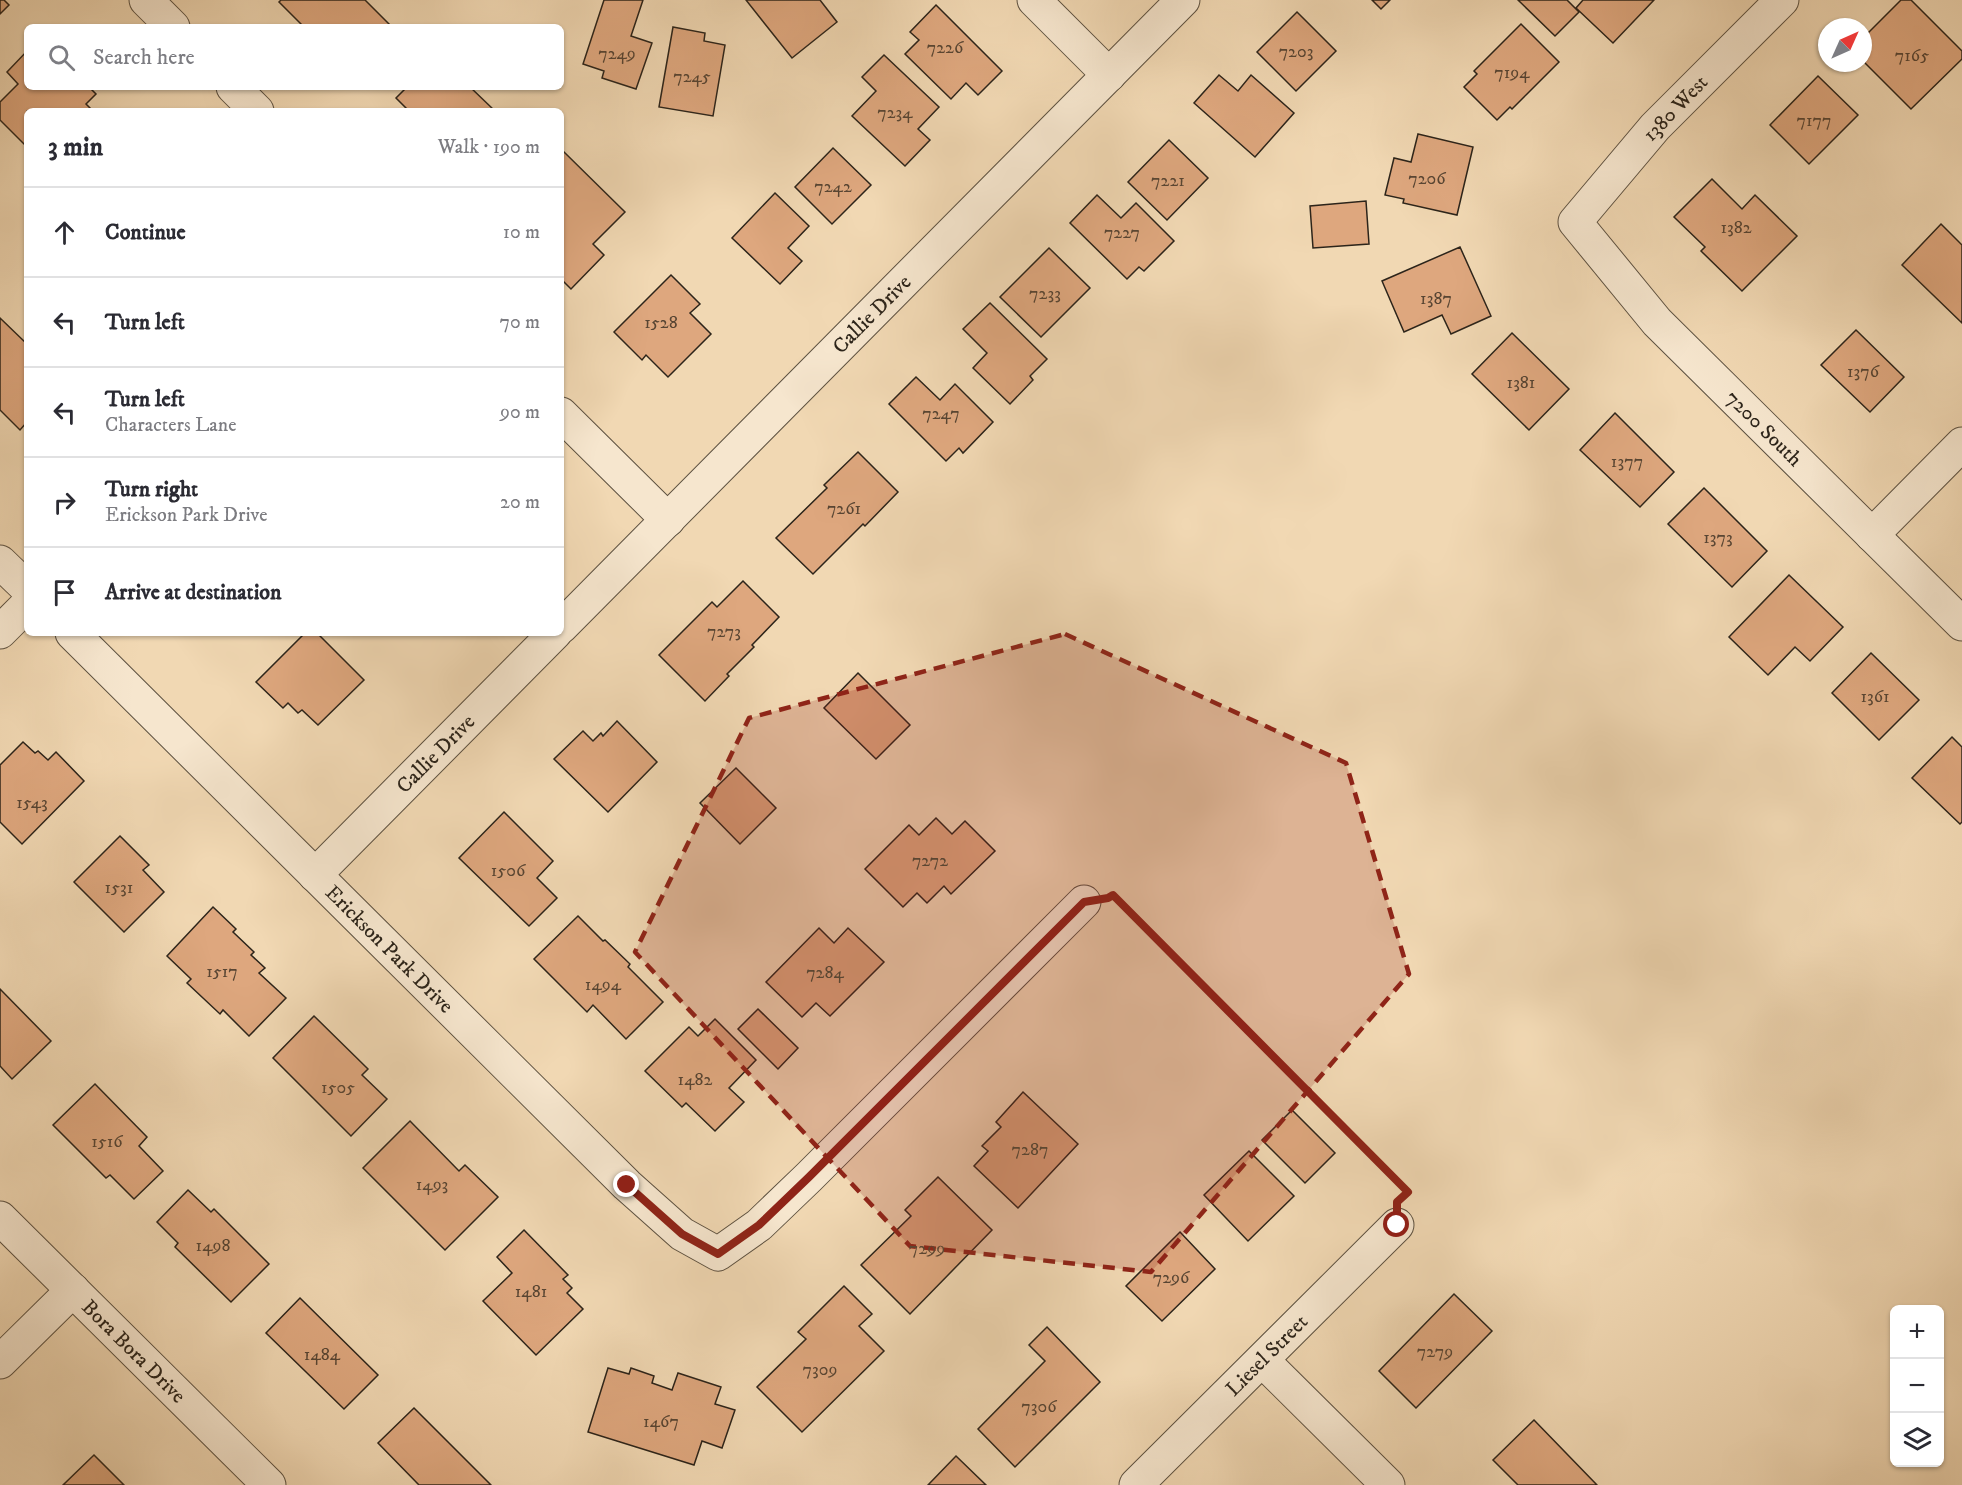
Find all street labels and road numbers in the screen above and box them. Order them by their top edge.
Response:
street label: 1380 West [1638,70,1714,147]
street label: Callie Drive [828,269,917,360]
street label: 7200 South [1720,385,1807,472]
street label: Callie Drive [391,709,481,799]
street label: Erickson Park Drive [319,880,459,1019]
street label: Bora Bora Drive [76,1295,191,1409]
street label: Liesel Street [1221,1309,1314,1402]

